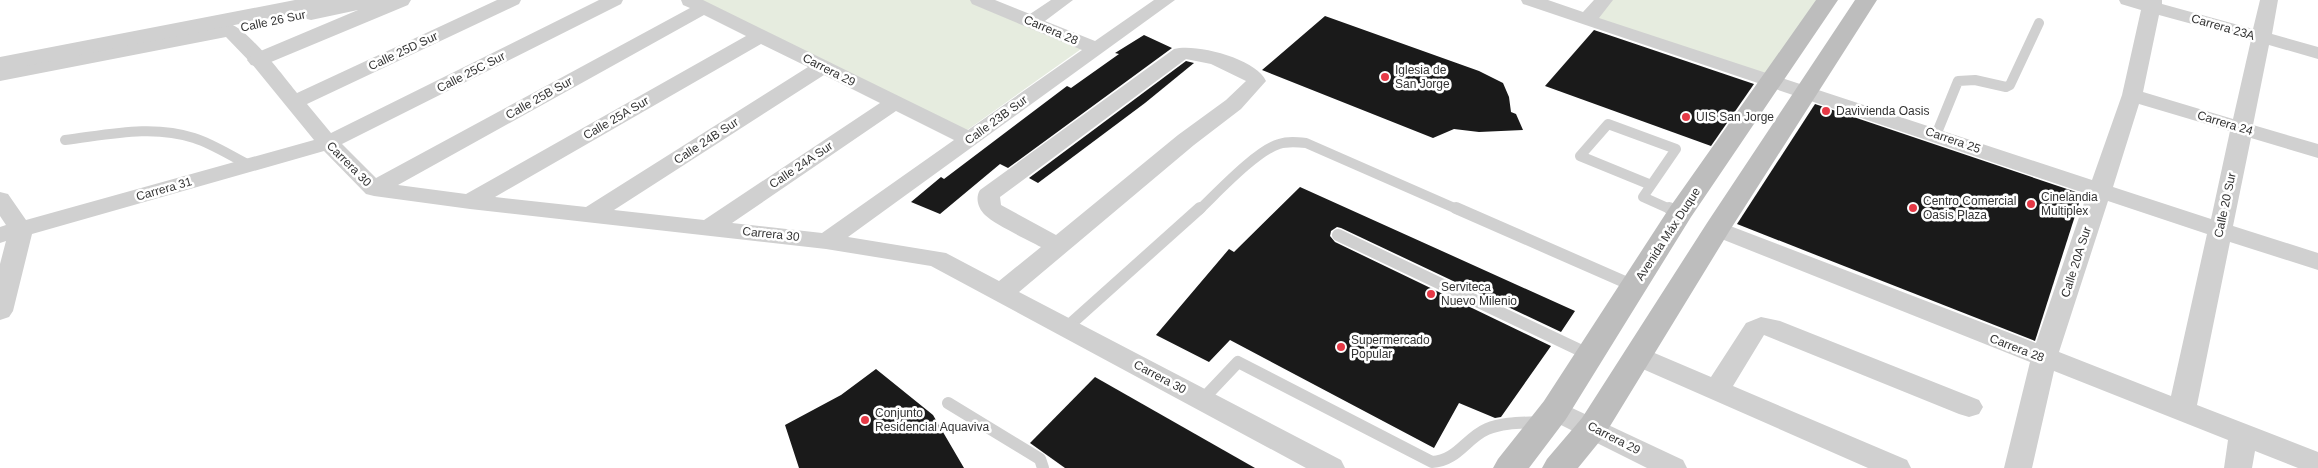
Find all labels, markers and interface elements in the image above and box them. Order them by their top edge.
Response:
street label: Calle 26 Sur [239,7,307,35]
street label: Carrera 23A [2190,11,2256,43]
street label: Carrera 28 [1022,12,1080,48]
street label: Calle 25D Sur [366,29,440,73]
street label: Calle 25C Sur [435,49,507,95]
street label: Carrera 29 [800,51,858,89]
place label: Iglesia de San Jorge [1395,63,1450,91]
marker: Iglesia de San Jorge [1379,71,1391,83]
street label: Calle 25B Sur [503,74,575,122]
street label: Calle 23B Sur [962,93,1030,147]
street label: Calle 25A Sur [581,94,651,142]
place label: Davivienda Oasis [1836,104,1929,118]
marker: Davivienda Oasis [1820,105,1832,117]
street label: Carrera 24 [2196,108,2255,138]
place label: UIS San Jorge [1696,110,1774,124]
marker: UIS San Jorge [1680,111,1692,123]
street label: Calle 24B Sur [671,115,741,167]
street label: Carrera 25 [1924,124,1983,156]
street label: Carrera 30 [324,139,374,189]
street label: Calle 24A Sur [767,139,835,191]
street label: Calle 20 Sur [2211,171,2239,239]
street label: Carrera 31 [135,174,194,204]
street label: Avenida Máx Duque [1633,185,1703,283]
place label: Cinelandia Multiplex [2041,190,2098,218]
place label: Centro Comercial Oasis Plaza [1923,194,2016,222]
marker: Cinelandia Multiplex [2025,198,2037,210]
marker: Centro Comercial Oasis Plaza [1907,202,1919,214]
street label: Carrera 30 [742,224,801,244]
street label: Calle 20A Sur [2058,225,2094,299]
place label: Serviteca Nuevo Milenio [1441,280,1517,308]
marker: Serviteca Nuevo Milenio [1425,288,1437,300]
street label: Carrera 28 [1988,331,2047,365]
place label: Supermercado Popular [1351,333,1430,361]
marker: Supermercado Popular [1335,341,1347,353]
street label: Carrera 30 [1131,357,1189,397]
place label: Conjunto Residencial Aquaviva [875,406,989,434]
marker: Conjunto Residencial Aquaviva [859,414,871,426]
street label: Carrera 29 [1585,419,1643,457]

